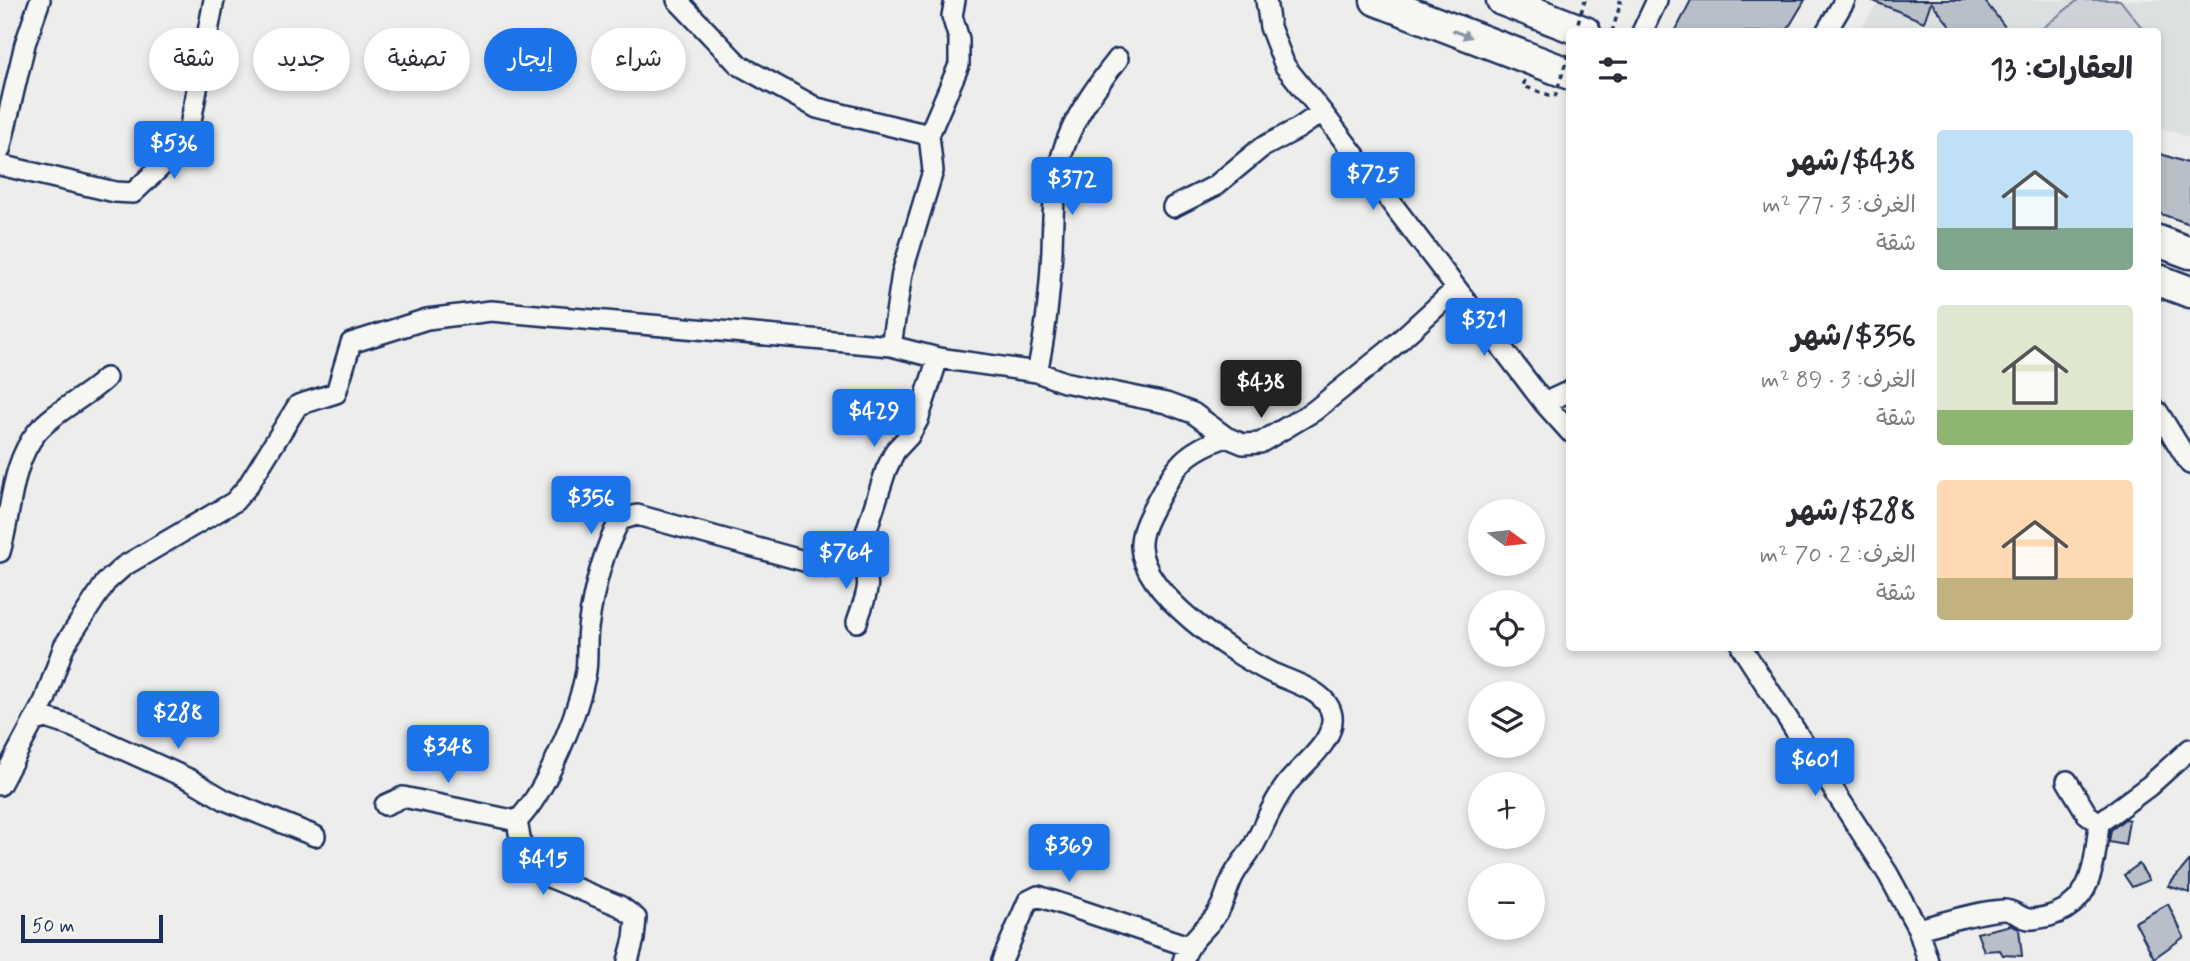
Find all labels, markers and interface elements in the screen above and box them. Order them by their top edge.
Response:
chip: شقة [149,28,239,91]
chip: جديد [253,28,350,91]
chip: تصفية [364,28,470,91]
chip: إيجار [484,28,577,91]
chip: شراء [591,28,686,91]
one-way arrow [1452,28,1473,39]
text: العقارات: 13 [1990,50,2133,89]
icon: filters [1594,51,1632,89]
pin: $536 [133,122,215,181]
text: $536 [150,129,198,159]
text: $438/شهر [1789,142,1916,181]
pin: $725 [1332,152,1414,212]
pin: $372 [1031,158,1113,217]
icon: home [1993,158,2077,242]
text: $725 [1347,160,1399,190]
text: $372 [1047,165,1097,195]
text: الغرف: 3 · 77 m² [1762,191,1916,221]
text: شقة [1876,229,1916,259]
pin: $321 [1443,298,1525,358]
text: $321 [1461,306,1507,336]
text: $356/شهر [1792,317,1916,356]
icon: home [1993,333,2077,417]
pin: $438 [1220,360,1302,420]
text: الغرف: 3 · 89 m² [1761,366,1916,396]
text: $438 [1236,368,1286,398]
pin: $429 [833,390,915,449]
text: $429 [848,397,900,427]
text: شقة [1876,404,1916,434]
pin: $356 [550,476,632,536]
text: $356 [567,484,615,514]
text: $288/شهر [1788,492,1916,531]
north arrow [1468,499,1545,576]
map controls [1468,499,1545,940]
icon: home [1993,508,2077,592]
pin: $764 [805,532,887,591]
text: $764 [819,539,873,569]
text: الغرف: 2 · 70 m² [1760,541,1916,571]
text: شقة [1876,579,1916,609]
button: locate [1468,590,1545,667]
button: layers [1468,681,1545,758]
pin: $288 [137,692,219,751]
text: $288 [153,699,203,729]
pin: $348 [407,726,489,785]
text: $348 [423,733,473,763]
pin: $601 [1774,738,1856,798]
text: $601 [1791,746,1839,776]
button: + [1468,772,1545,849]
pin: $369 [1028,824,1110,884]
text: $369 [1045,832,1093,862]
pin: $415 [502,838,584,897]
text: $415 [518,845,568,875]
button: − [1468,863,1545,940]
scale bar [21,912,163,944]
text: 50 m [32,914,75,939]

